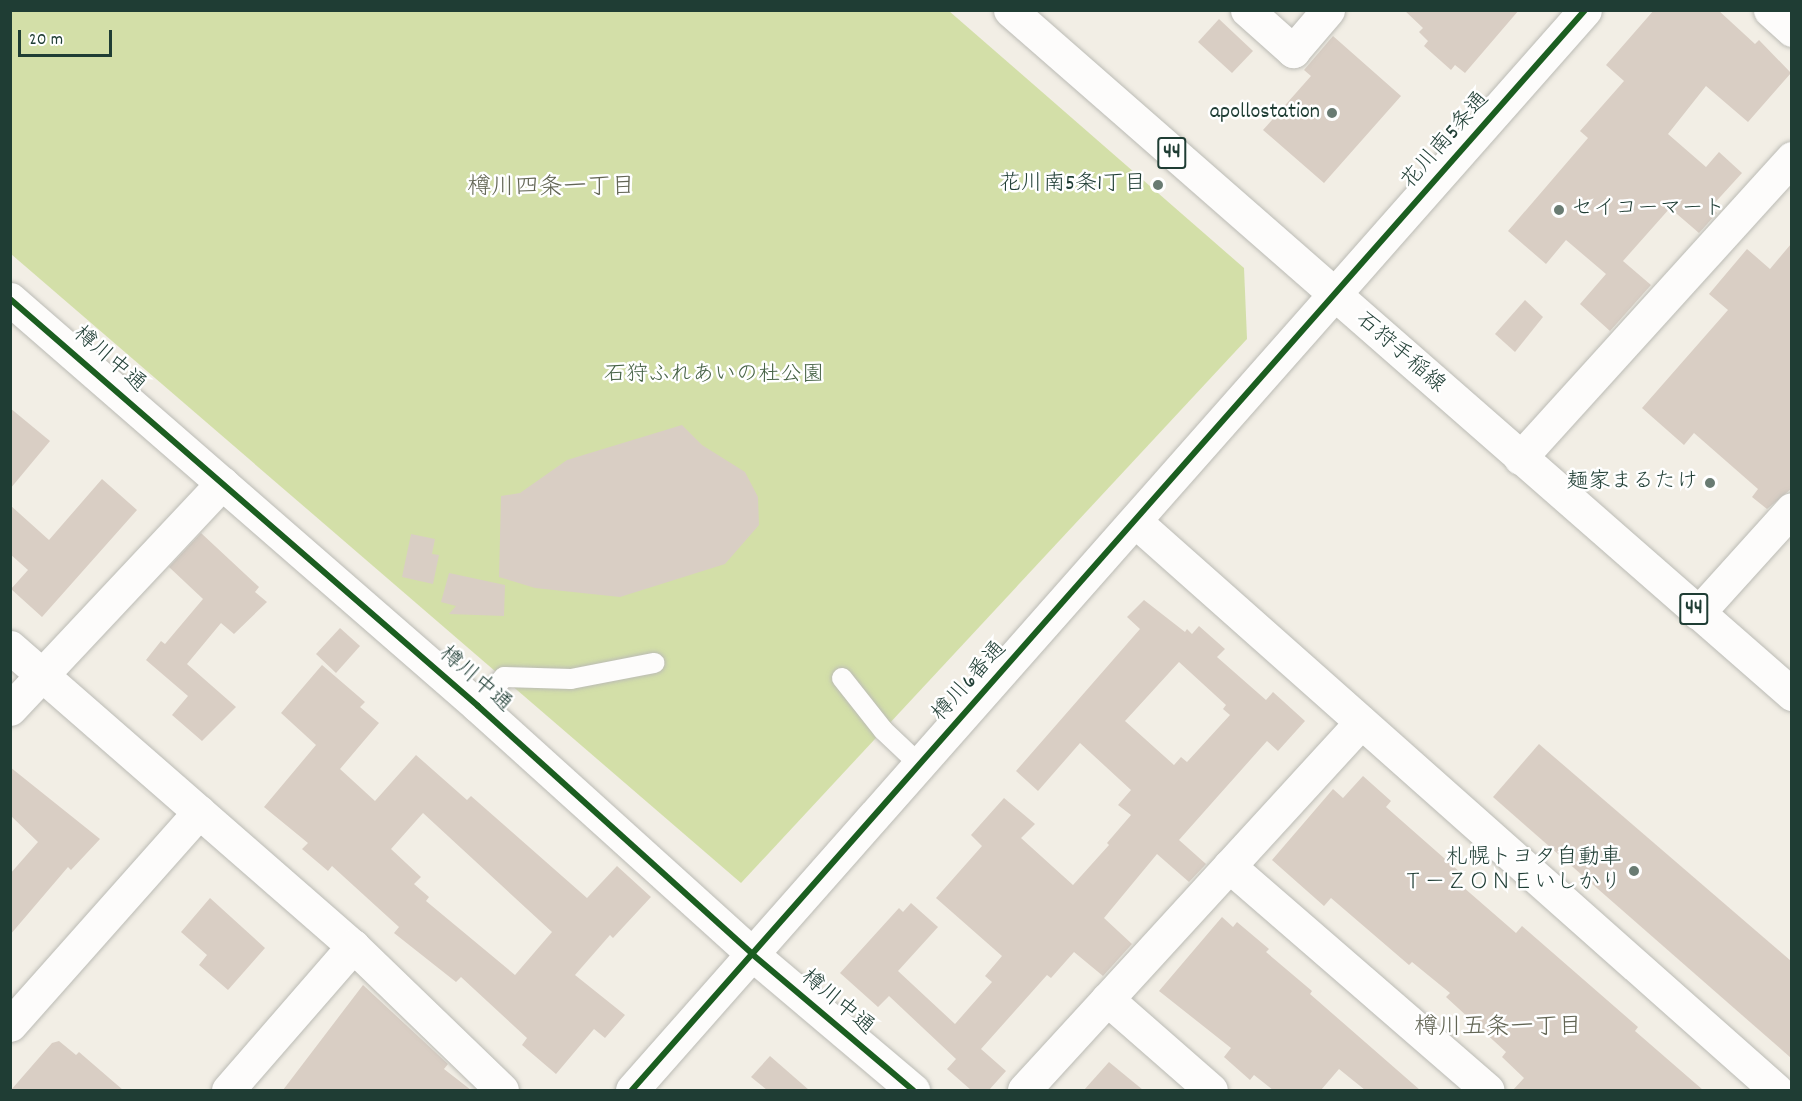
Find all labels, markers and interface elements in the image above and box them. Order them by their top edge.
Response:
scale bar [21,18,116,56]
text: 20 m [29,28,63,53]
street label: 花川南5条通 [1397,87,1495,195]
place label: apollostation [1210,100,1320,126]
marker: apollostation [1325,106,1339,120]
road number: 44 [1157,135,1187,171]
place label: 花川南5条1丁目 [999,172,1146,198]
district label: 樽川四条一丁目 [467,175,635,203]
marker: 花川南5条1丁目 [1151,178,1165,192]
place label: セイコーマート [1571,197,1725,223]
marker: セイコーマート [1552,203,1566,217]
street label: 石狩手稲線 [1350,307,1450,399]
street label: 樽川中通 [67,321,151,399]
park label: 石狩ふれあいの杜公園 [604,363,824,389]
place label: 麺家まるたけ [1566,470,1698,496]
marker: 麺家まるたけ [1703,476,1717,490]
road number: 44 [1679,591,1709,627]
street label: 樽川6番通 [927,636,1013,728]
street label: 樽川中通 [433,641,517,719]
place label: 札幌トヨタ自動車 Ｔ－ＺＯＮＥいしかり [1402,845,1622,896]
marker: 札幌トヨタ自動車 Ｔ－ＺＯＮＥいしかり [1627,864,1641,878]
street label: 樽川中通 [795,965,879,1041]
district label: 樽川五条一丁目 [1414,1015,1582,1043]

